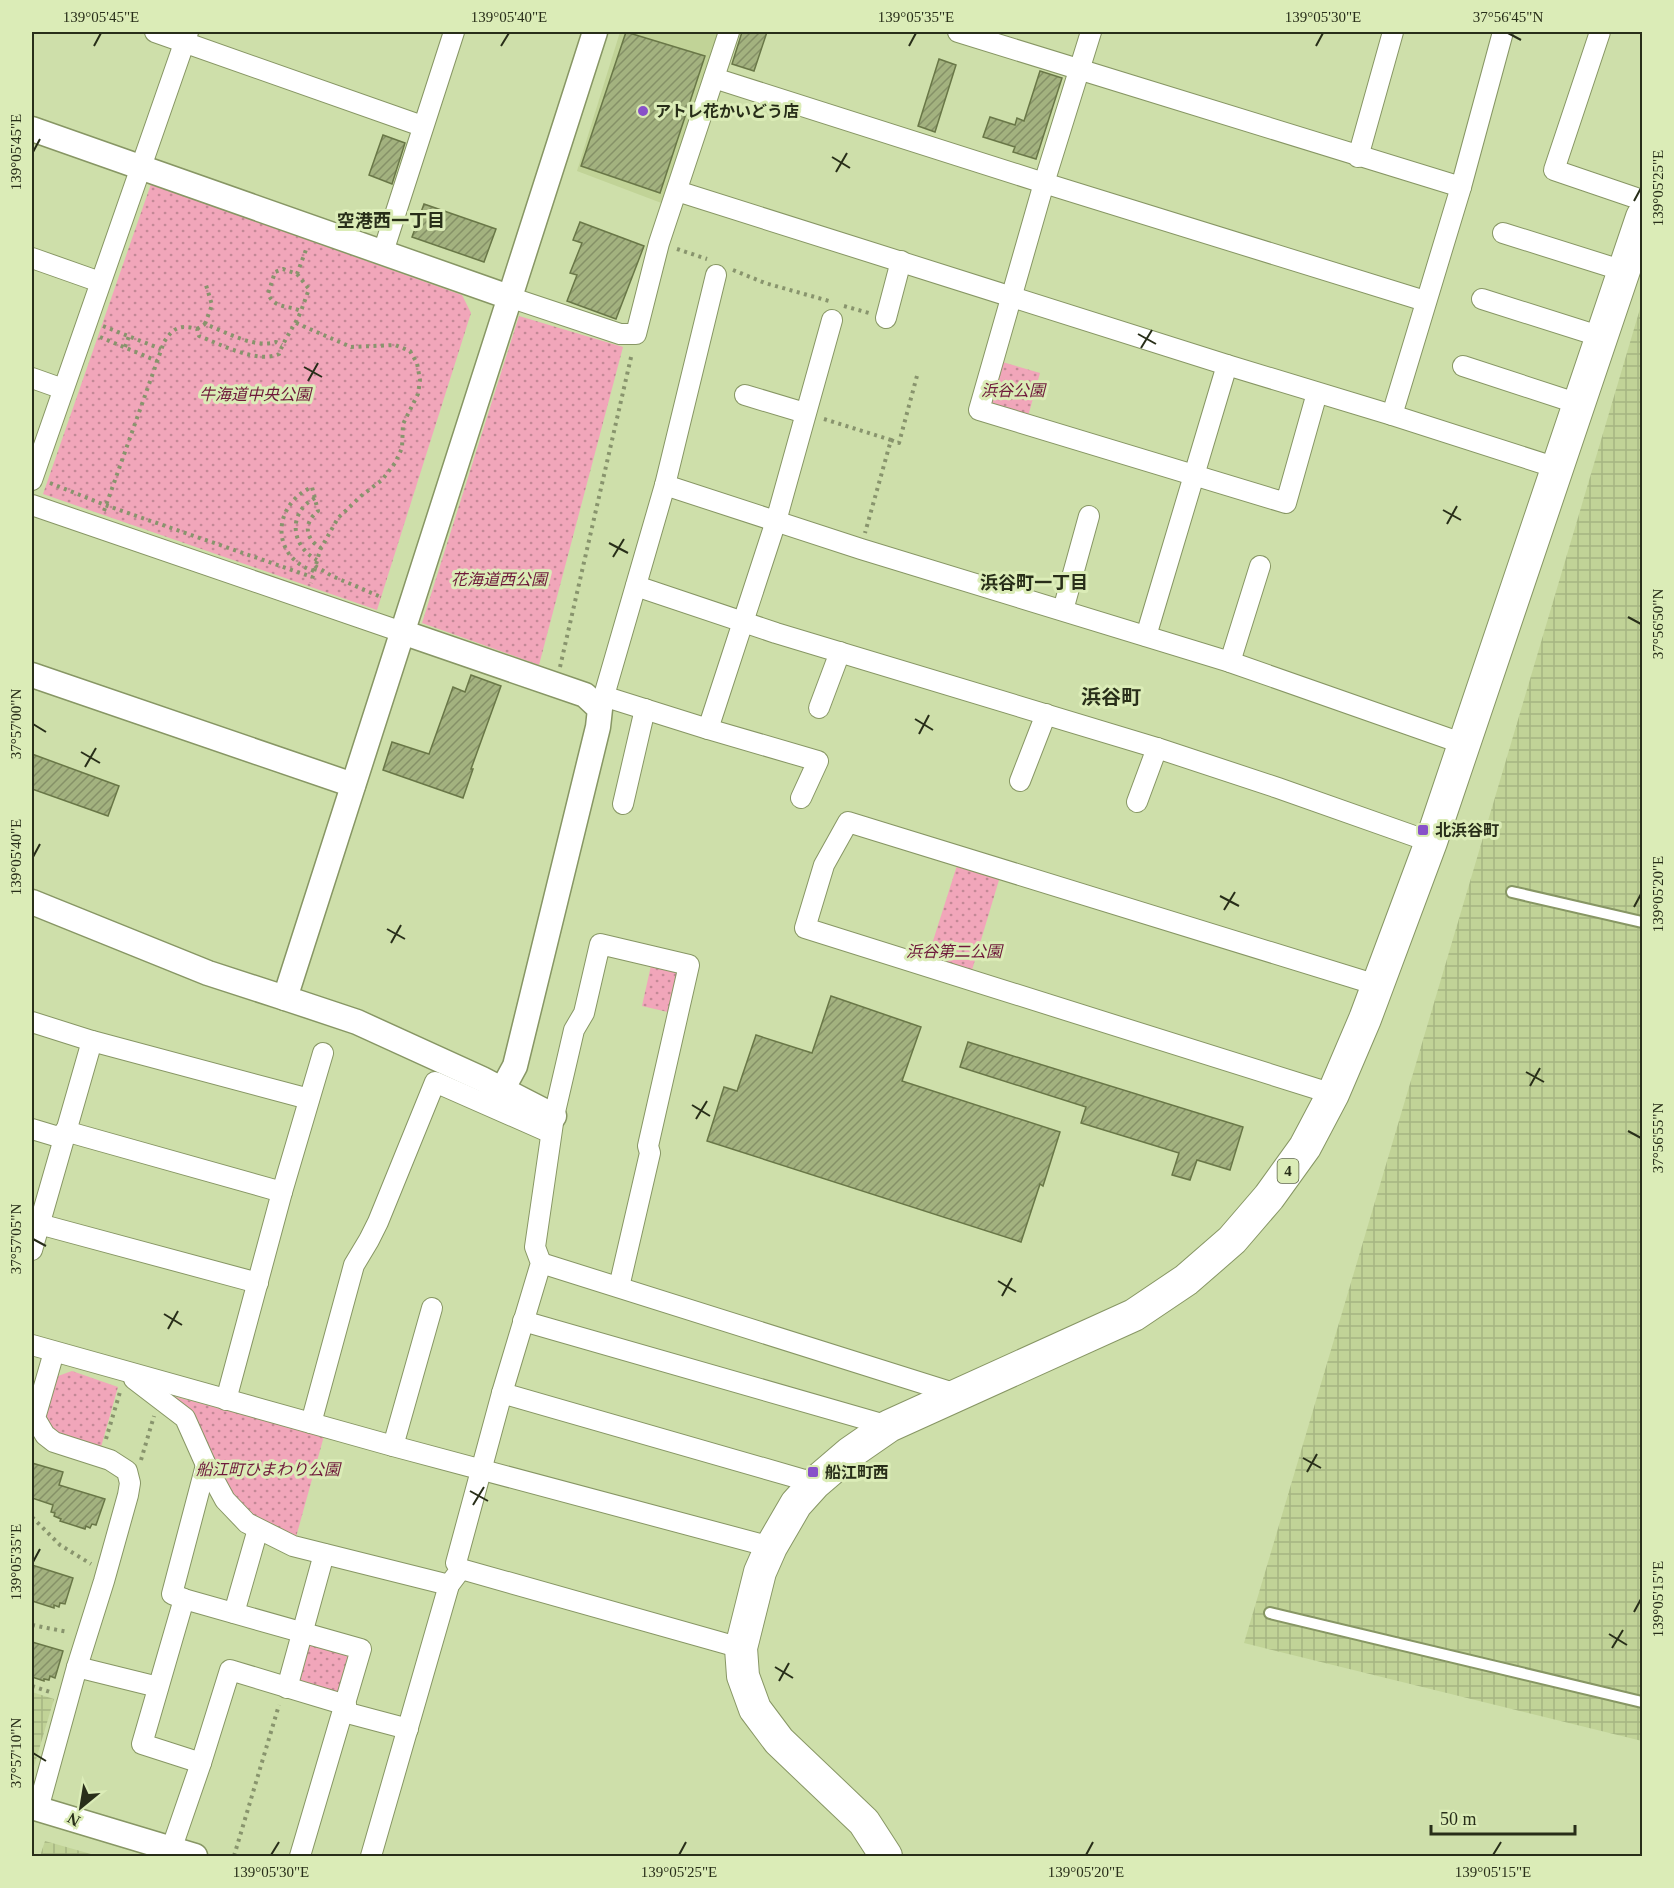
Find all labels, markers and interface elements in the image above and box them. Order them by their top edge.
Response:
text: 139°05'45"E [63,9,139,25]
text: 139°05'40"E [471,9,547,25]
text: 139°05'35"E [878,9,954,25]
text: 139°05'30"E [1285,9,1361,25]
text: 37°56'45"N [1473,9,1543,25]
place label: アトレ花かいどう店 [655,103,799,120]
marker: アトレ花かいどう店 [636,104,650,118]
text: 139°05'45"E [8,114,24,190]
text: 139°05'25"E [1650,150,1666,226]
district label: 空港西一丁目 [337,211,445,231]
park label: 浜谷公園 [981,382,1047,399]
park label: 牛海道中央公園 [199,386,313,403]
park label: 花海道西公園 [451,571,549,588]
district label: 浜谷町一丁目 [980,573,1088,593]
text: 37°56'50"N [1650,589,1666,659]
district label: 浜谷町 [1081,686,1141,708]
text: 37°57'00"N [8,689,24,759]
text: 139°05'40"E [8,819,24,895]
place label: 北浜谷町 [1435,822,1499,839]
marker: 北浜谷町 [1416,823,1430,837]
text: 139°05'20"E [1650,856,1666,932]
park label: 浜谷第二公園 [906,943,1004,960]
text: 37°56'55"N [1650,1103,1666,1173]
road number: 4 [1278,1159,1298,1183]
text: 37°57'05"N [8,1204,24,1274]
park label: 船江町ひまわり公園 [196,1461,342,1478]
place label: 船江町西 [825,1464,889,1481]
marker: 船江町西 [806,1465,820,1479]
text: 139°05'35"E [8,1524,24,1600]
text: 139°05'15"E [1650,1561,1666,1637]
text: 37°57'10"N [8,1718,24,1788]
north arrow [51,1777,111,1837]
scale bar [1431,1798,1575,1836]
text: N [64,1809,83,1830]
text: 50 m [1440,1809,1477,1829]
text: 139°05'30"E [233,1864,309,1880]
text: 139°05'25"E [641,1864,717,1880]
text: 139°05'20"E [1048,1864,1124,1880]
text: 139°05'15"E [1455,1864,1531,1880]

